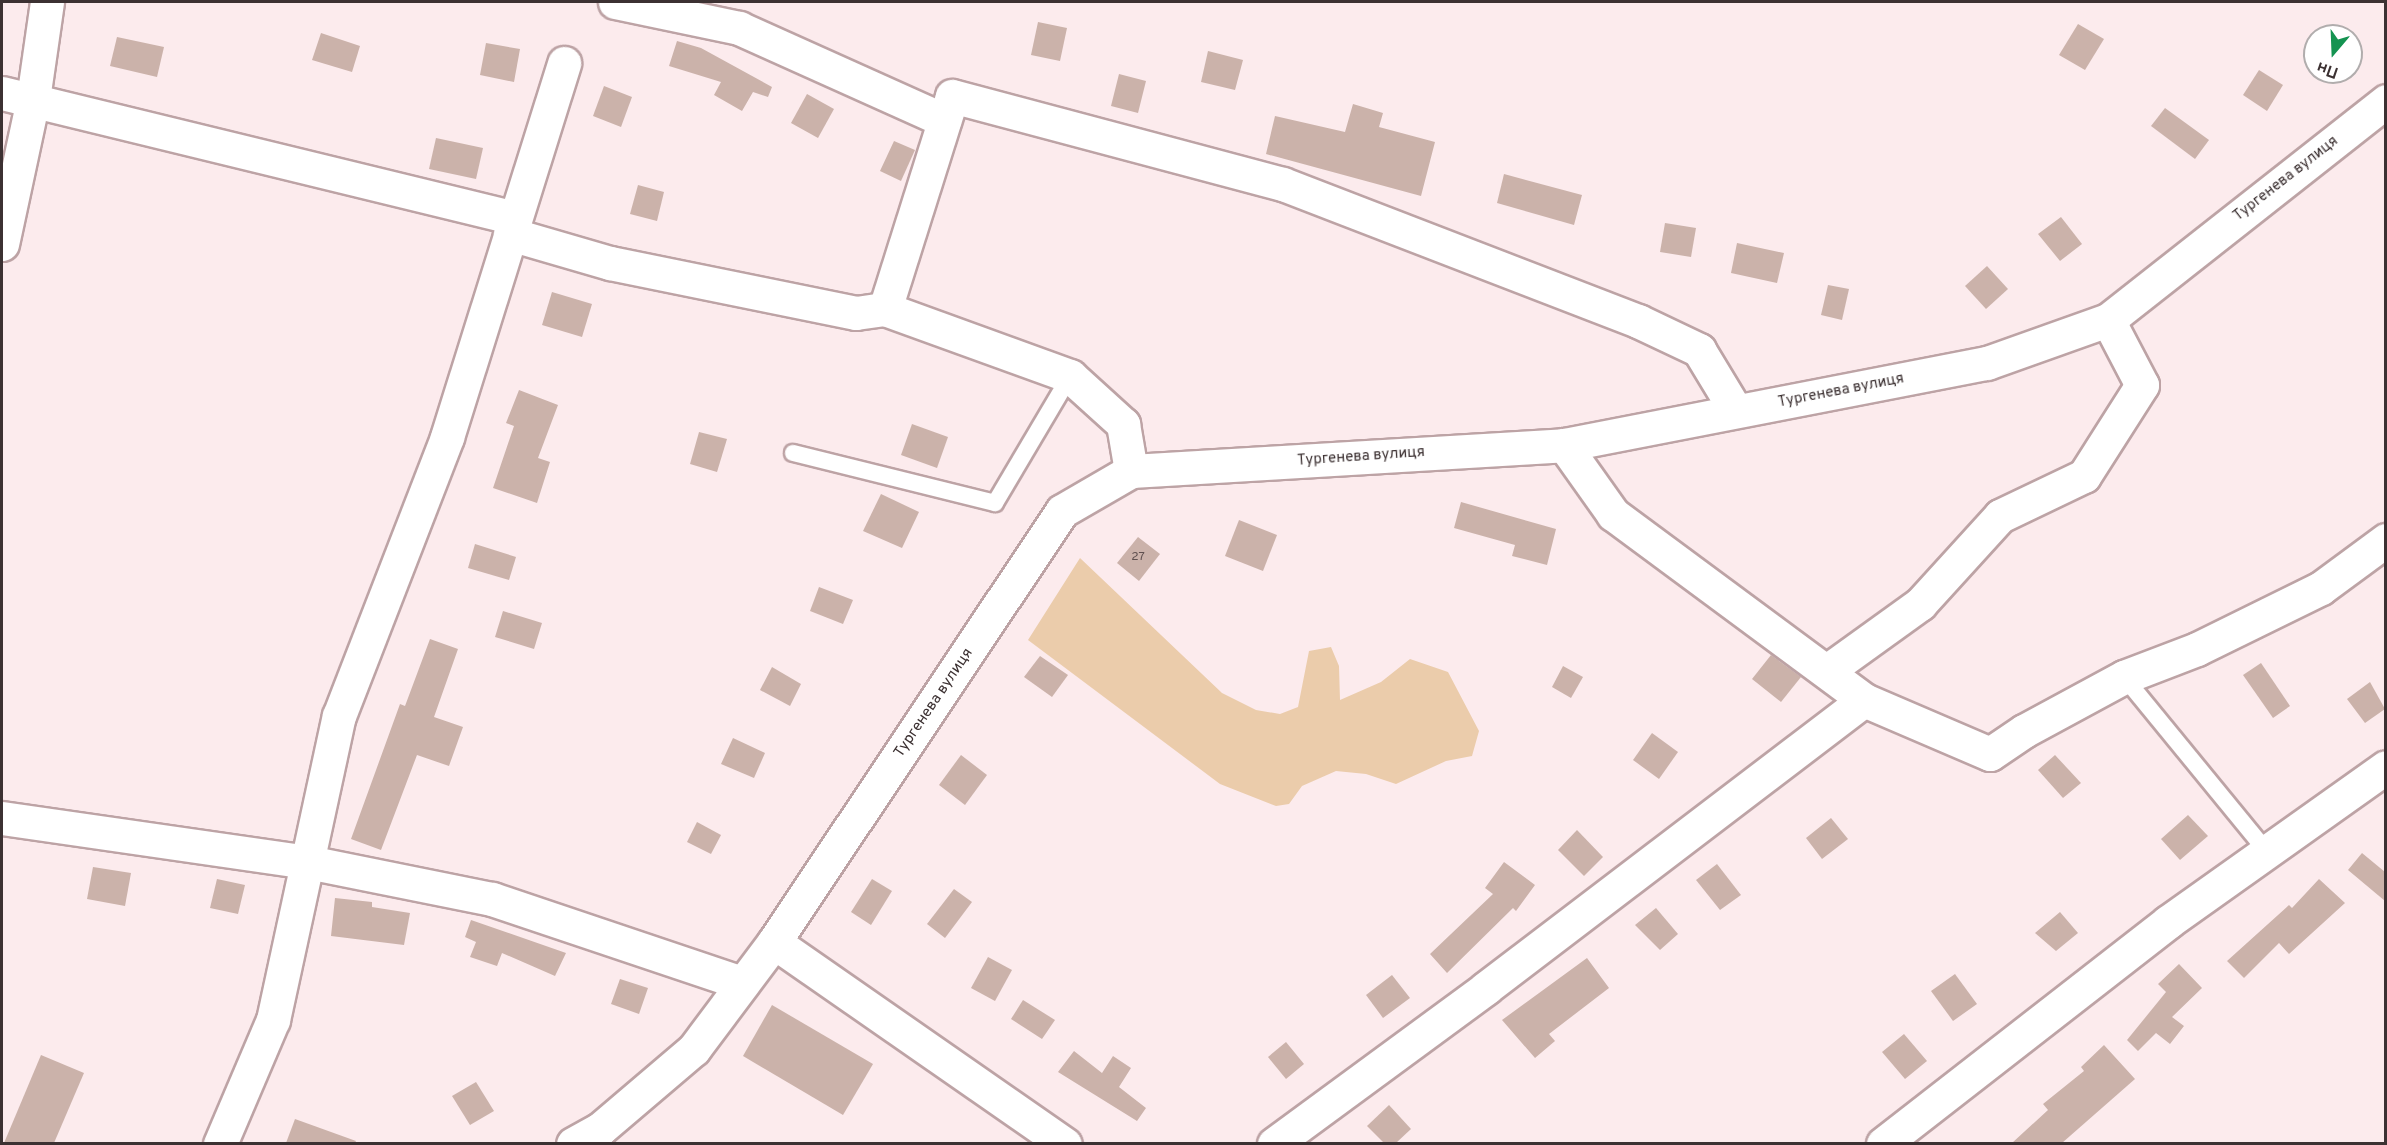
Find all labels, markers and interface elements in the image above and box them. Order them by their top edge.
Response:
north arrow [2303,24,2363,84]
text: Пн [2314,56,2341,82]
street label: Тургенева вулиця [2230,133,2342,225]
street label: Тургенева вулиця [1777,370,1905,412]
street label: Тургенева вулиця [1297,444,1425,470]
house number: 27 [1131,551,1145,565]
street label: Тургенева вулиця [891,645,977,761]

